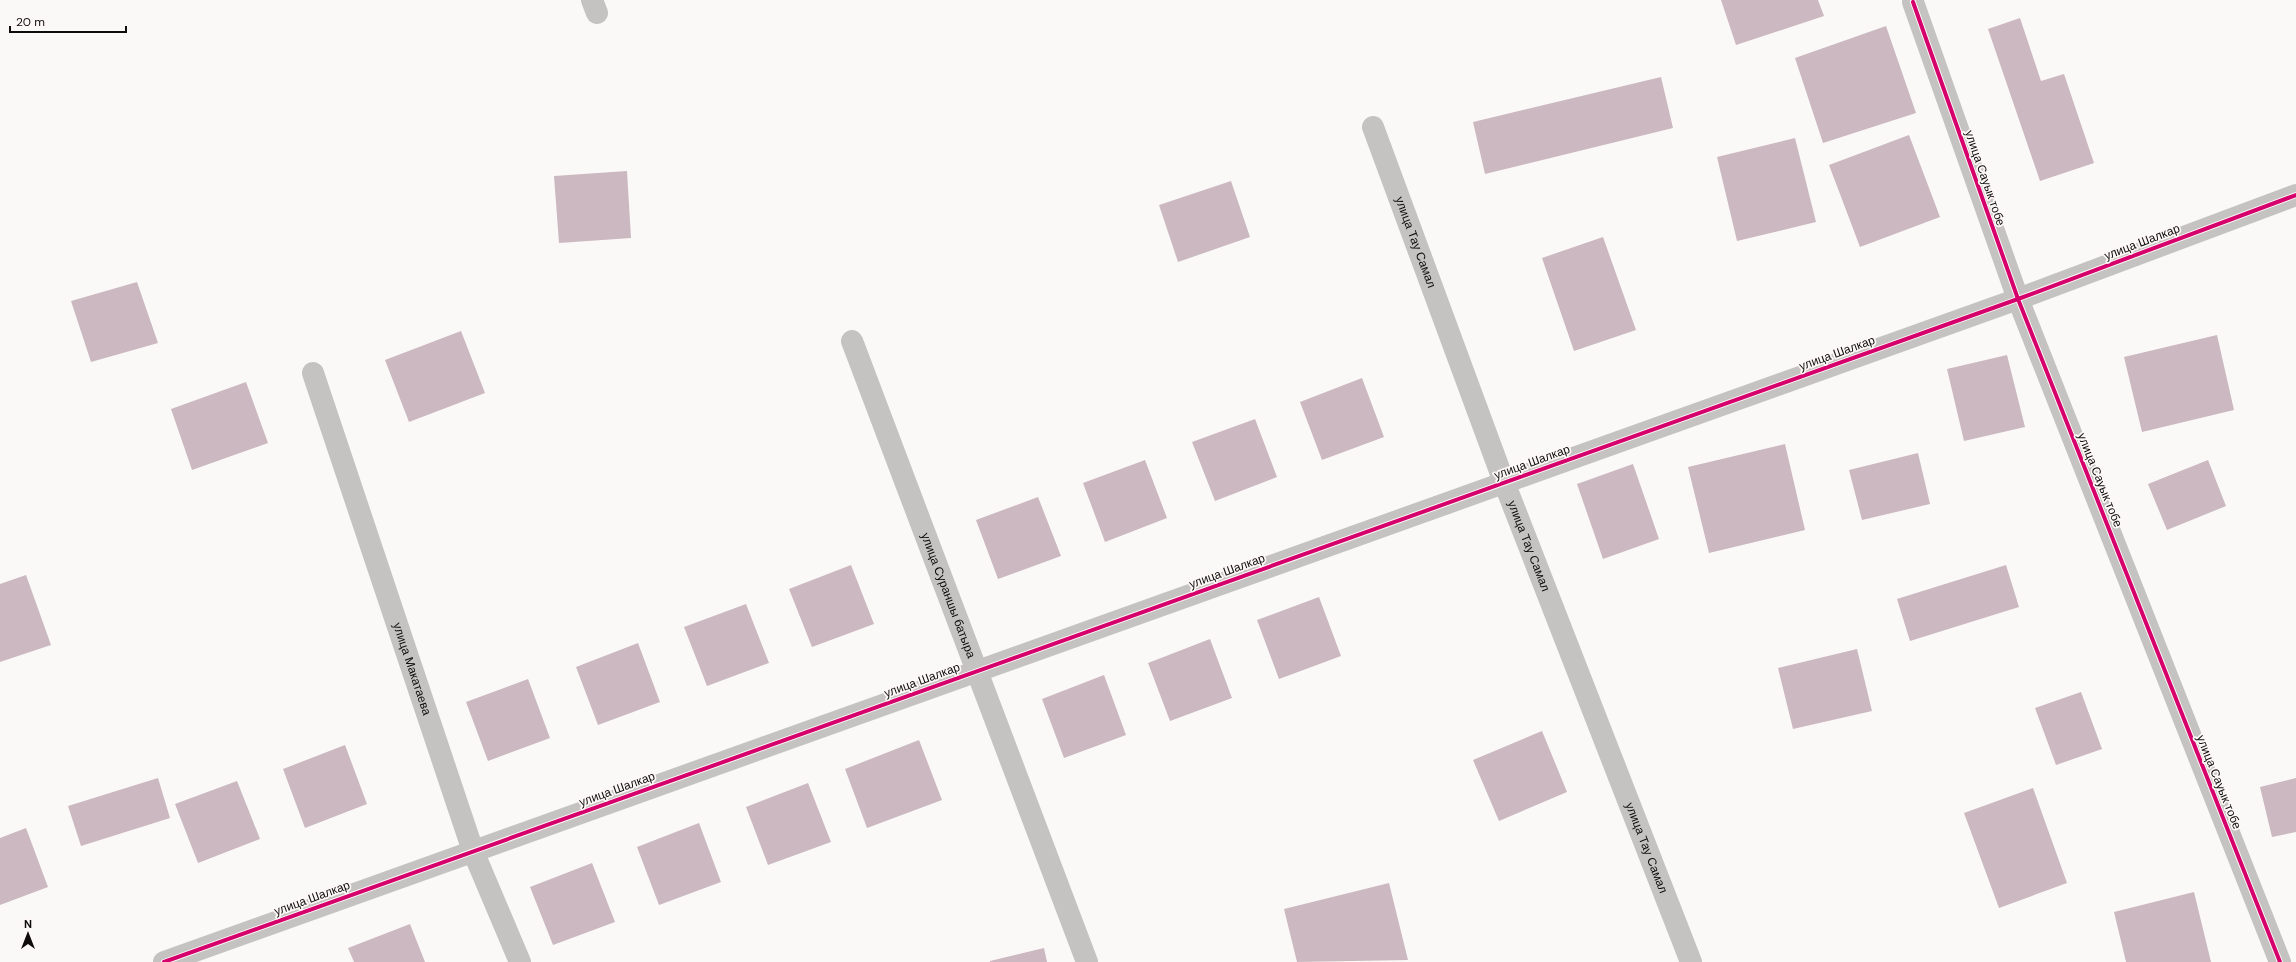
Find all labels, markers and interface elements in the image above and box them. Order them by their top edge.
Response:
scale bar [10,8,126,34]
text: 20 m [16,14,45,30]
street label: улица Сауык тобе [1961,128,2009,228]
street label: улица Тау Самал [1391,194,1440,290]
street label: улица Шалкар [2102,220,2182,264]
street label: улица Шалкар [1797,332,1877,374]
street label: улица Сауык тобе [2074,431,2126,530]
street label: улица Шалкар [1492,441,1572,483]
street label: улица Тау Самал [1504,498,1554,594]
street label: улица Сураншы батыра [917,530,979,661]
street label: улица Шалкар [1187,550,1267,592]
street label: улица Макатаева [389,620,435,718]
street label: улица Шалкар [882,659,962,701]
street label: улица Сауык тобе [2193,733,2245,832]
street label: улица Шалкар [577,768,657,810]
street label: улица Тау Самал [1622,800,1671,896]
street label: улица Шалкар [272,877,352,919]
north arrow [8,914,48,954]
text: N [24,917,32,931]

